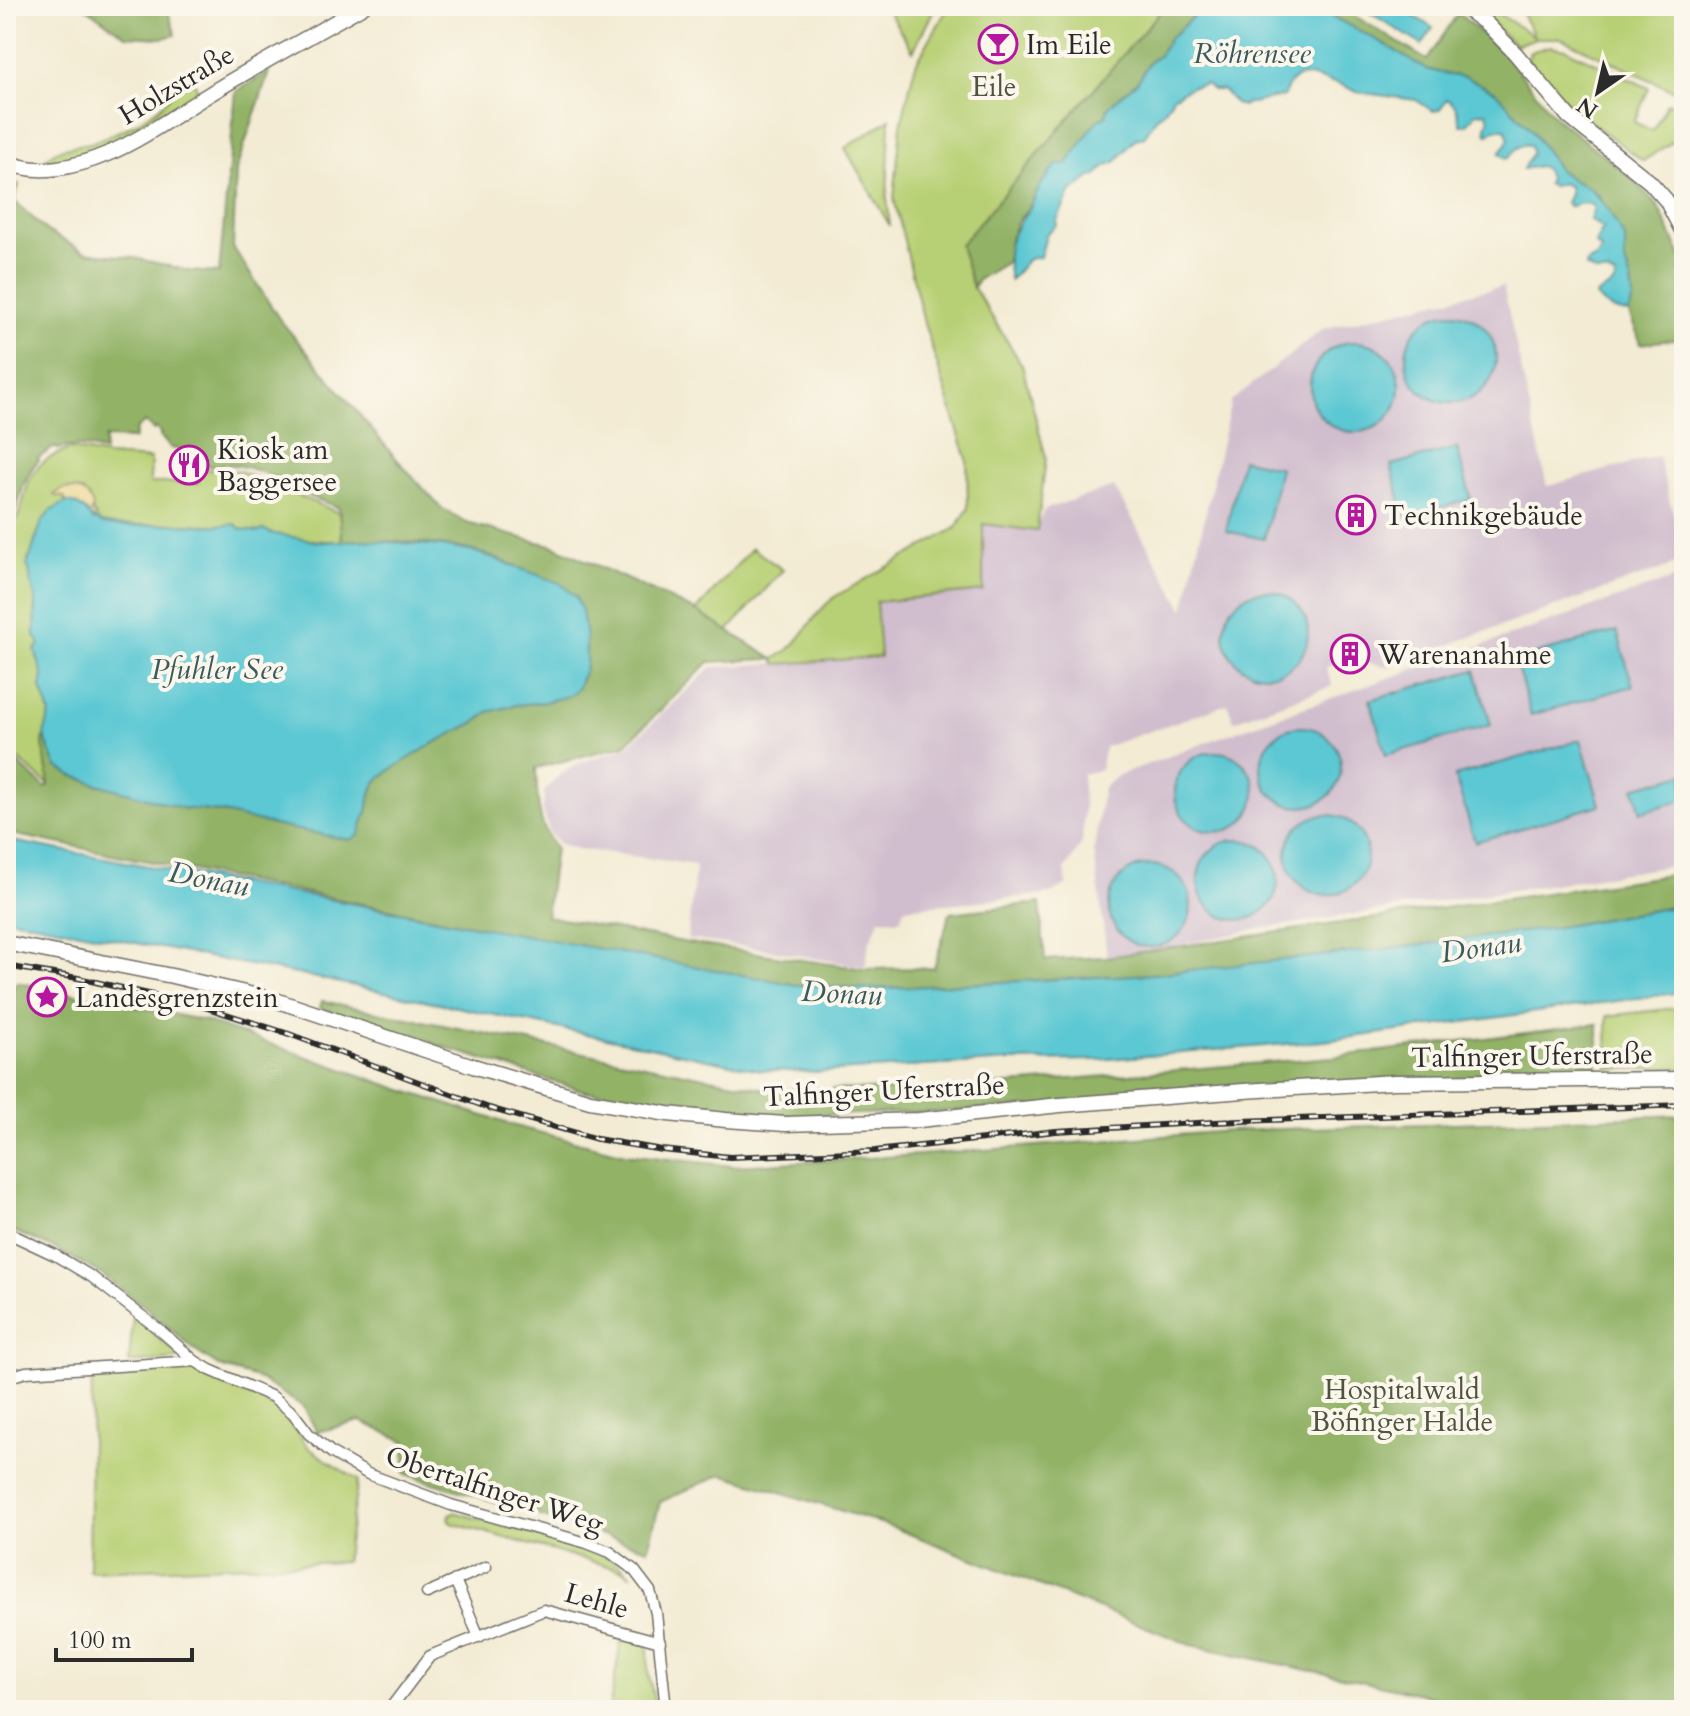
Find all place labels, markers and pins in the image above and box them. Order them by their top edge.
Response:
bar icon: Im Eile [977,23,1019,65]
place label: Im Eile [1026,26,1112,64]
place label: Kiosk am Baggersee [217,431,337,501]
restaurant icon: Kiosk am Baggersee [168,444,210,486]
building icon: Technikgebäude [1335,494,1377,536]
place label: Technikgebäude [1384,497,1583,535]
building icon: Warenanahme [1329,633,1371,675]
place label: Warenanahme [1377,636,1552,674]
place icon: Landesgrenzstein [26,976,68,1018]
place label: Landesgrenzstein [75,979,279,1017]

